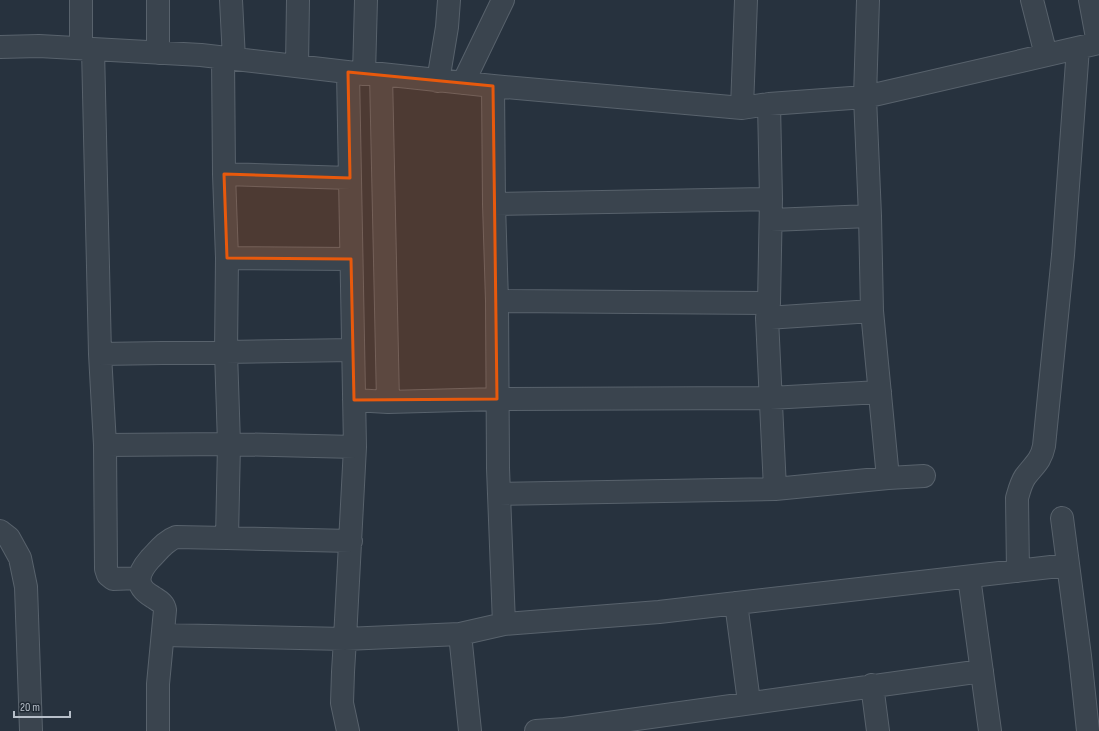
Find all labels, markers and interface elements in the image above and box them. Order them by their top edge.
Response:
scale bar [14,693,70,719]
text: 20 m [20,700,40,715]

